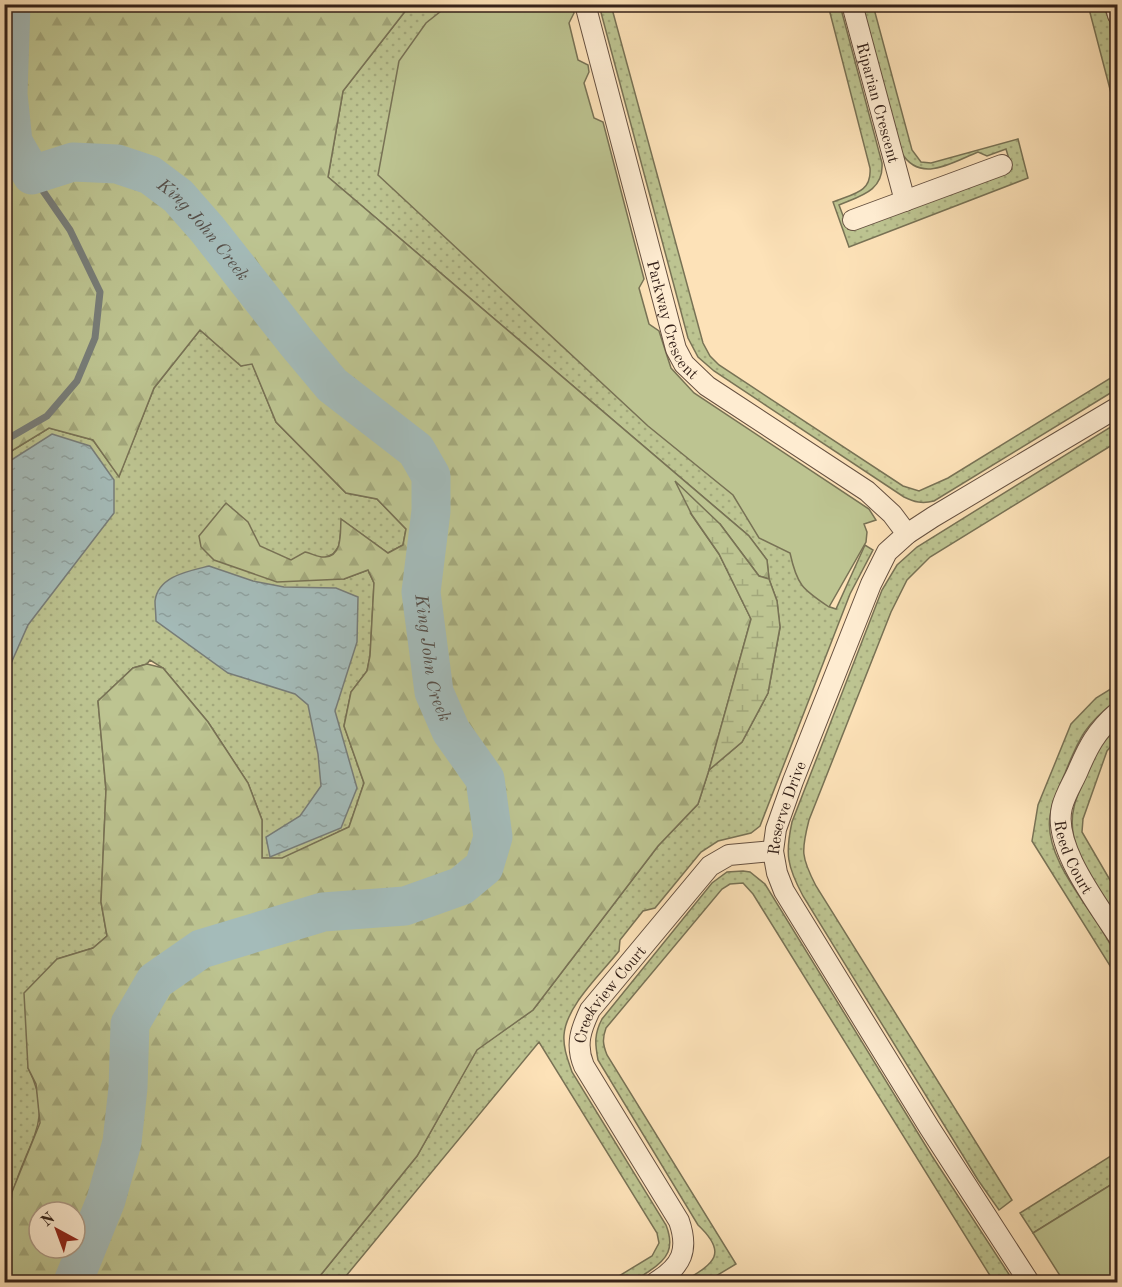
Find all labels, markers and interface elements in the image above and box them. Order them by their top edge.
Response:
street label: Riparian Crescent [853,41,901,165]
water label: King John Creek [153,175,252,285]
street label: Parkway Crescent [643,259,701,383]
water label: King John Creek [411,592,454,725]
street label: Reserve Drive [767,760,810,856]
street label: Reed Court [1050,819,1095,898]
street label: Creekview Court [573,943,650,1045]
north arrow [27,1200,87,1260]
text: N [39,1210,59,1230]

